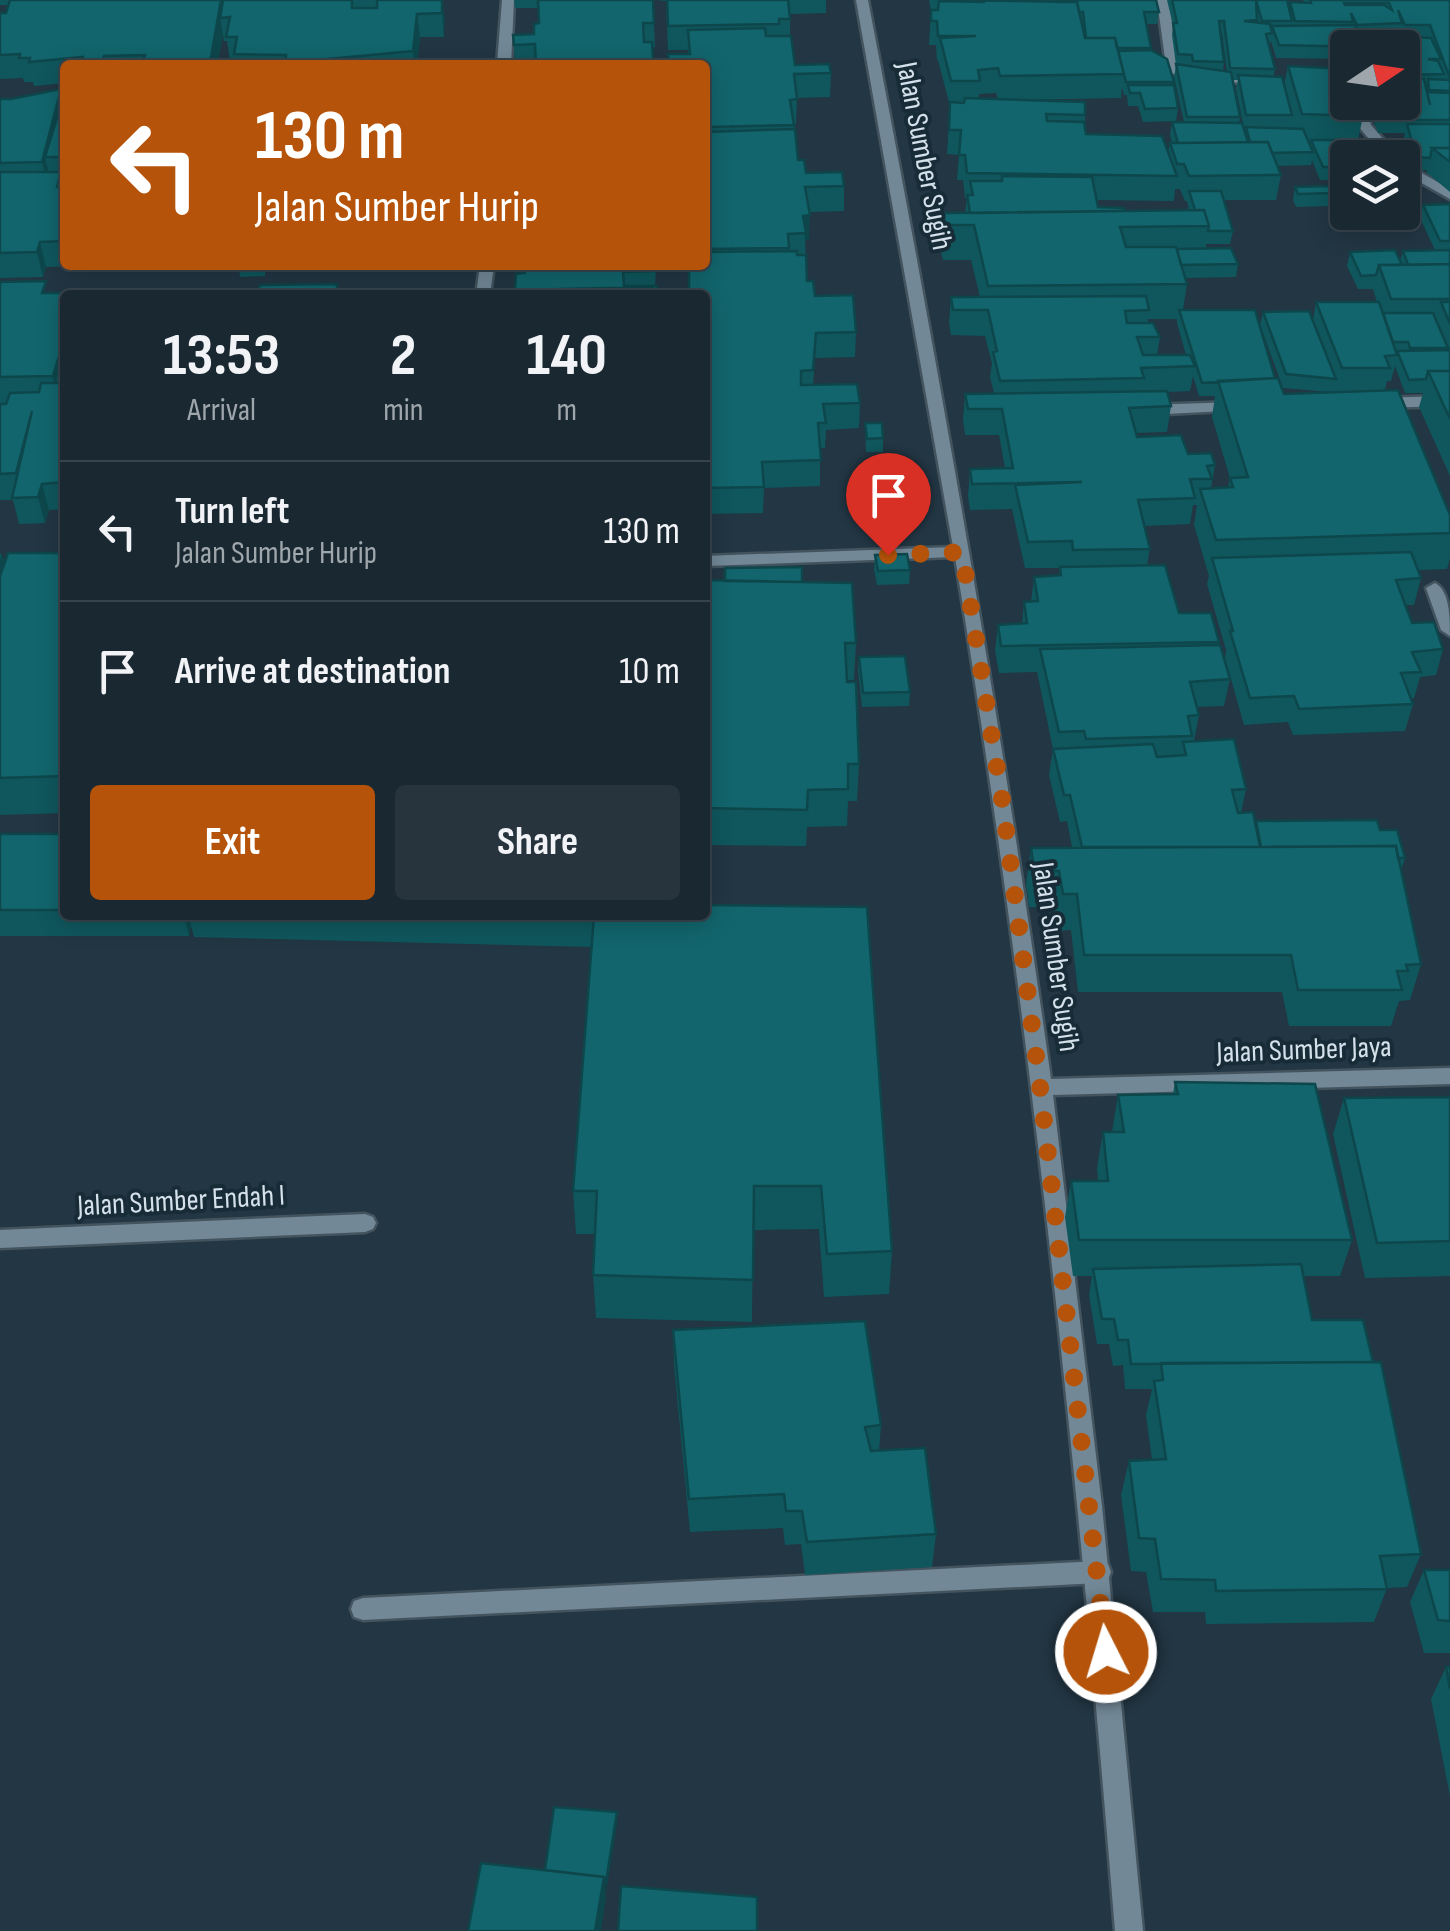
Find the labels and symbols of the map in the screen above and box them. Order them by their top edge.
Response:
north arrow [1330,30,1420,120]
street label: Jalan Sumber Sugih [888,58,960,253]
pin [846,453,931,556]
street label: Jalan Sumber Sugih [1025,859,1087,1054]
street label: Jalan Sumber Jaya [1215,1029,1392,1071]
street label: Jalan Sumber Endah I [75,1178,286,1224]
position arrow [1054,1600,1158,1704]

